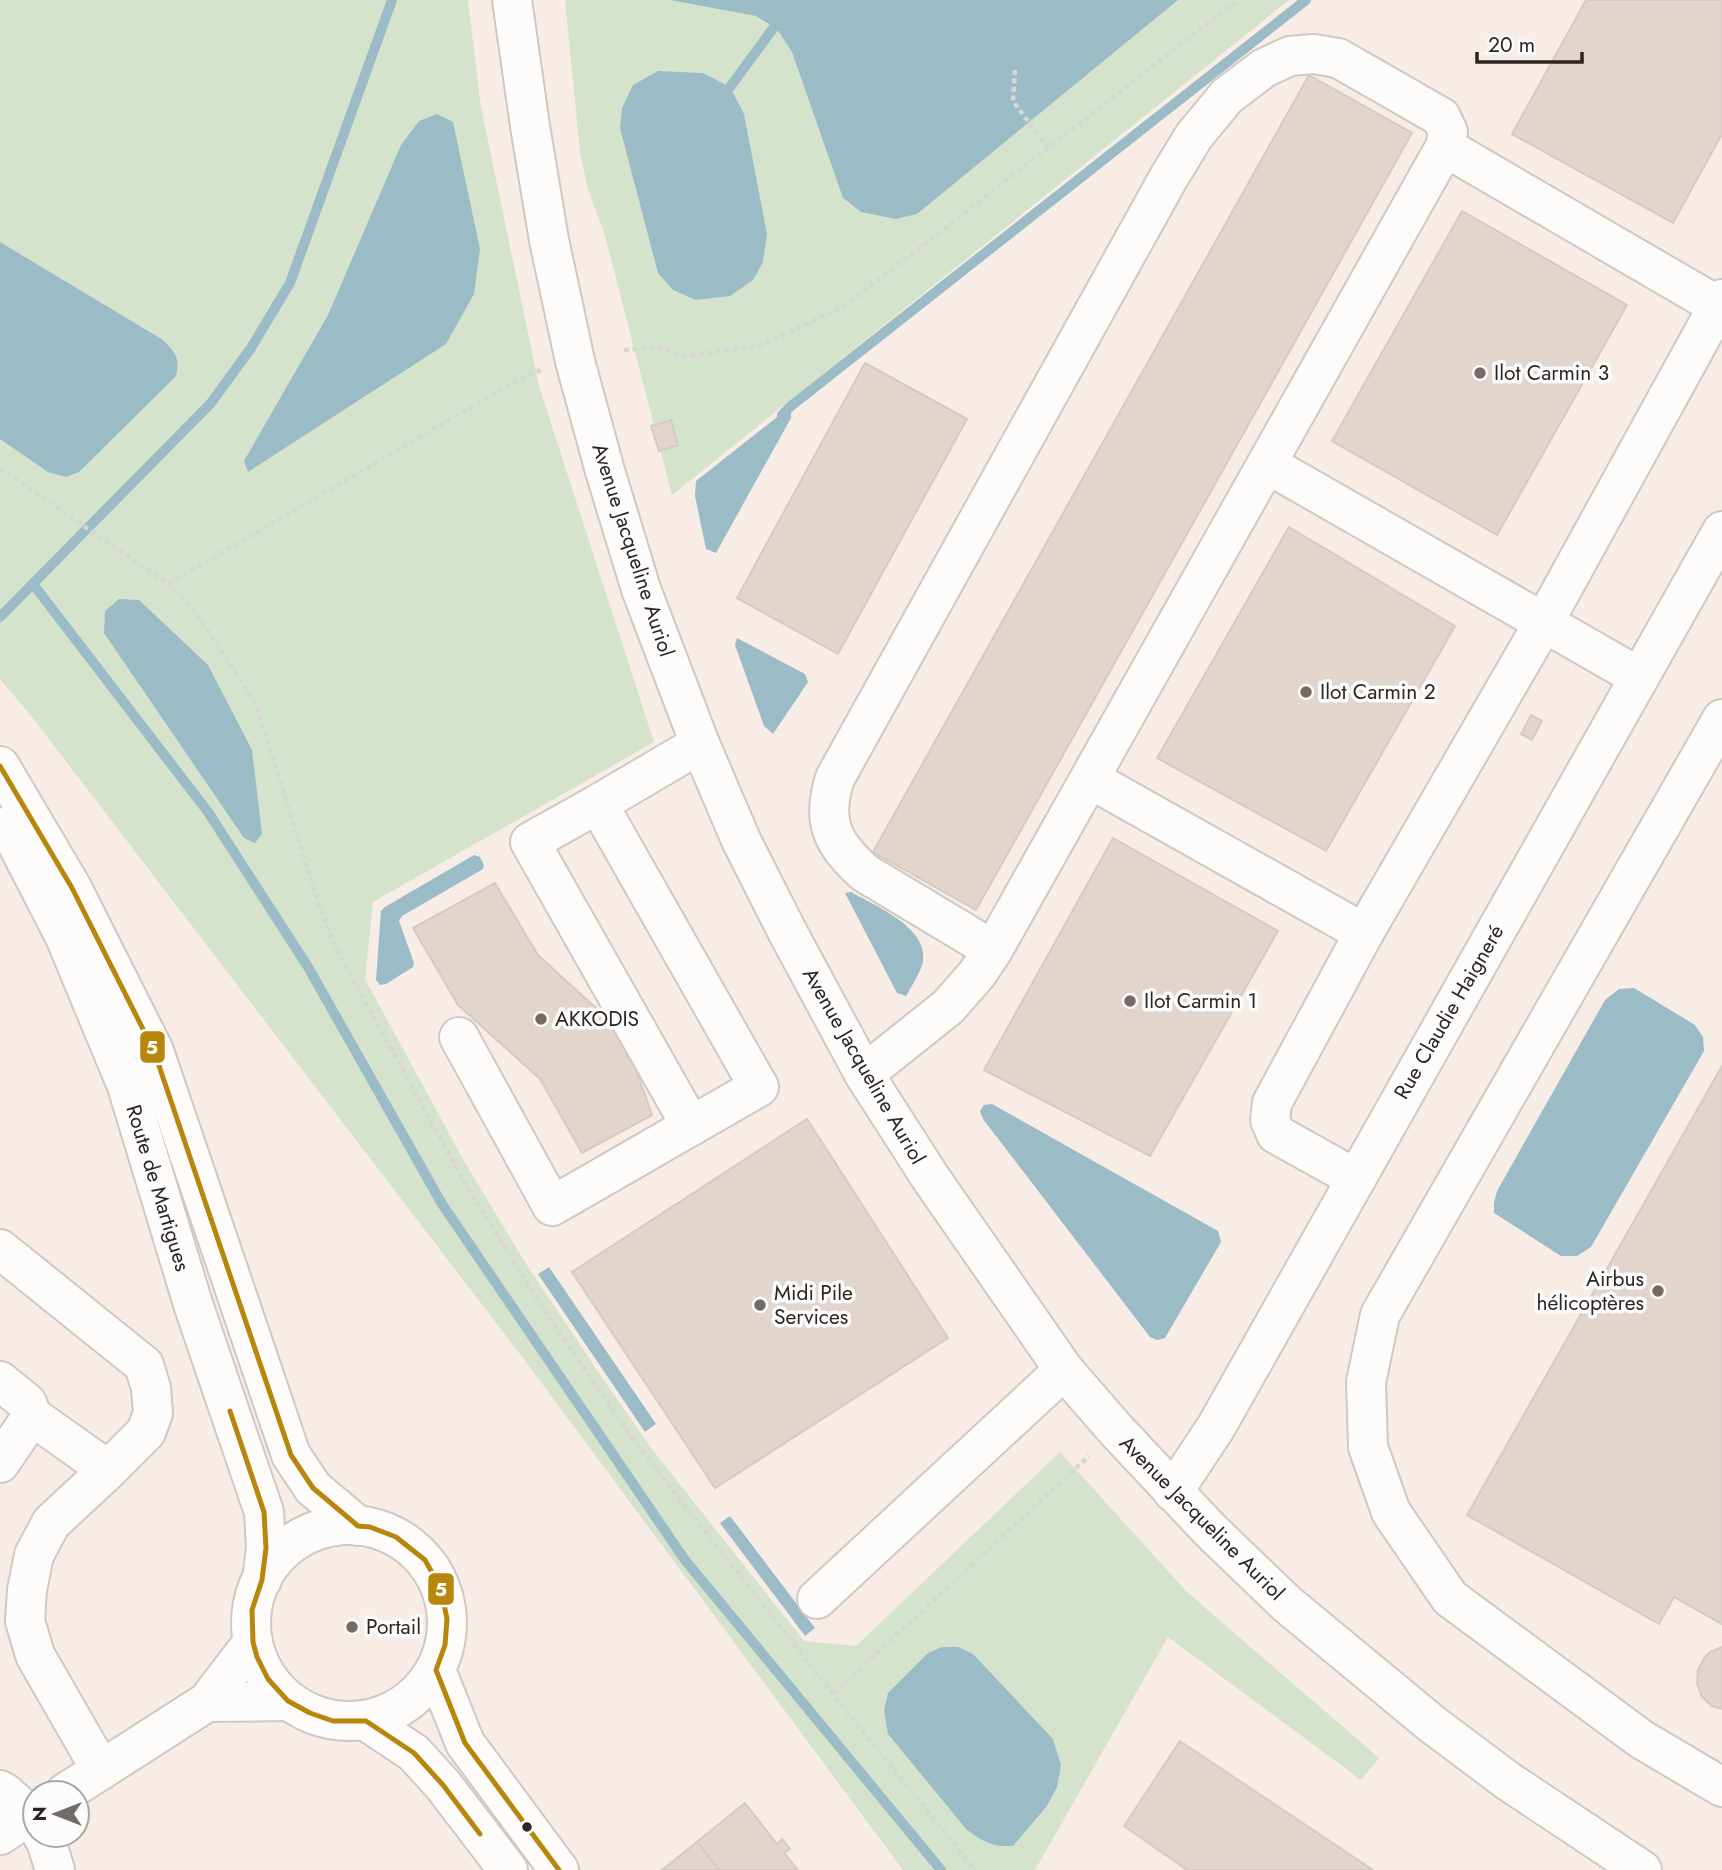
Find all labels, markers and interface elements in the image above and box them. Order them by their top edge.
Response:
scale bar [1477,21,1582,65]
text: 20 m [1488,30,1535,60]
place label: Ilot Carmin 3 [1494,358,1609,388]
marker: Ilot Carmin 3 [1472,365,1488,381]
street label: Avenue Jacqueline Auriol [584,440,682,660]
place label: Ilot Carmin 2 [1320,677,1436,707]
marker: Ilot Carmin 2 [1298,684,1314,700]
street label: Rue Claudie Haigneré [1387,919,1511,1105]
street label: Avenue Jacqueline Auriol [795,962,933,1170]
place label: Ilot Carmin 1 [1144,986,1257,1016]
marker: Ilot Carmin 1 [1122,993,1138,1009]
place label: AKKODIS [555,1004,639,1034]
marker: AKKODIS [533,1011,549,1027]
line badge: 5 [139,1030,166,1064]
text: 5 [146,1034,158,1061]
street label: Route de Martigues [118,1101,198,1275]
place label: Airbus hélicoptères [1536,1264,1644,1318]
place label: Midi Pile Services [774,1278,853,1332]
marker: Airbus hélicoptères [1650,1283,1666,1299]
marker: Midi Pile Services [752,1297,768,1313]
street label: Avenue Jacqueline Auriol [1113,1429,1291,1607]
line badge: 5 [427,1572,455,1606]
text: 5 [435,1576,447,1603]
place label: Portail [366,1612,421,1642]
marker: Portail [344,1619,360,1635]
north arrow [21,1779,91,1849]
text: N [26,1806,53,1822]
unlabelled marker [520,1820,534,1834]

